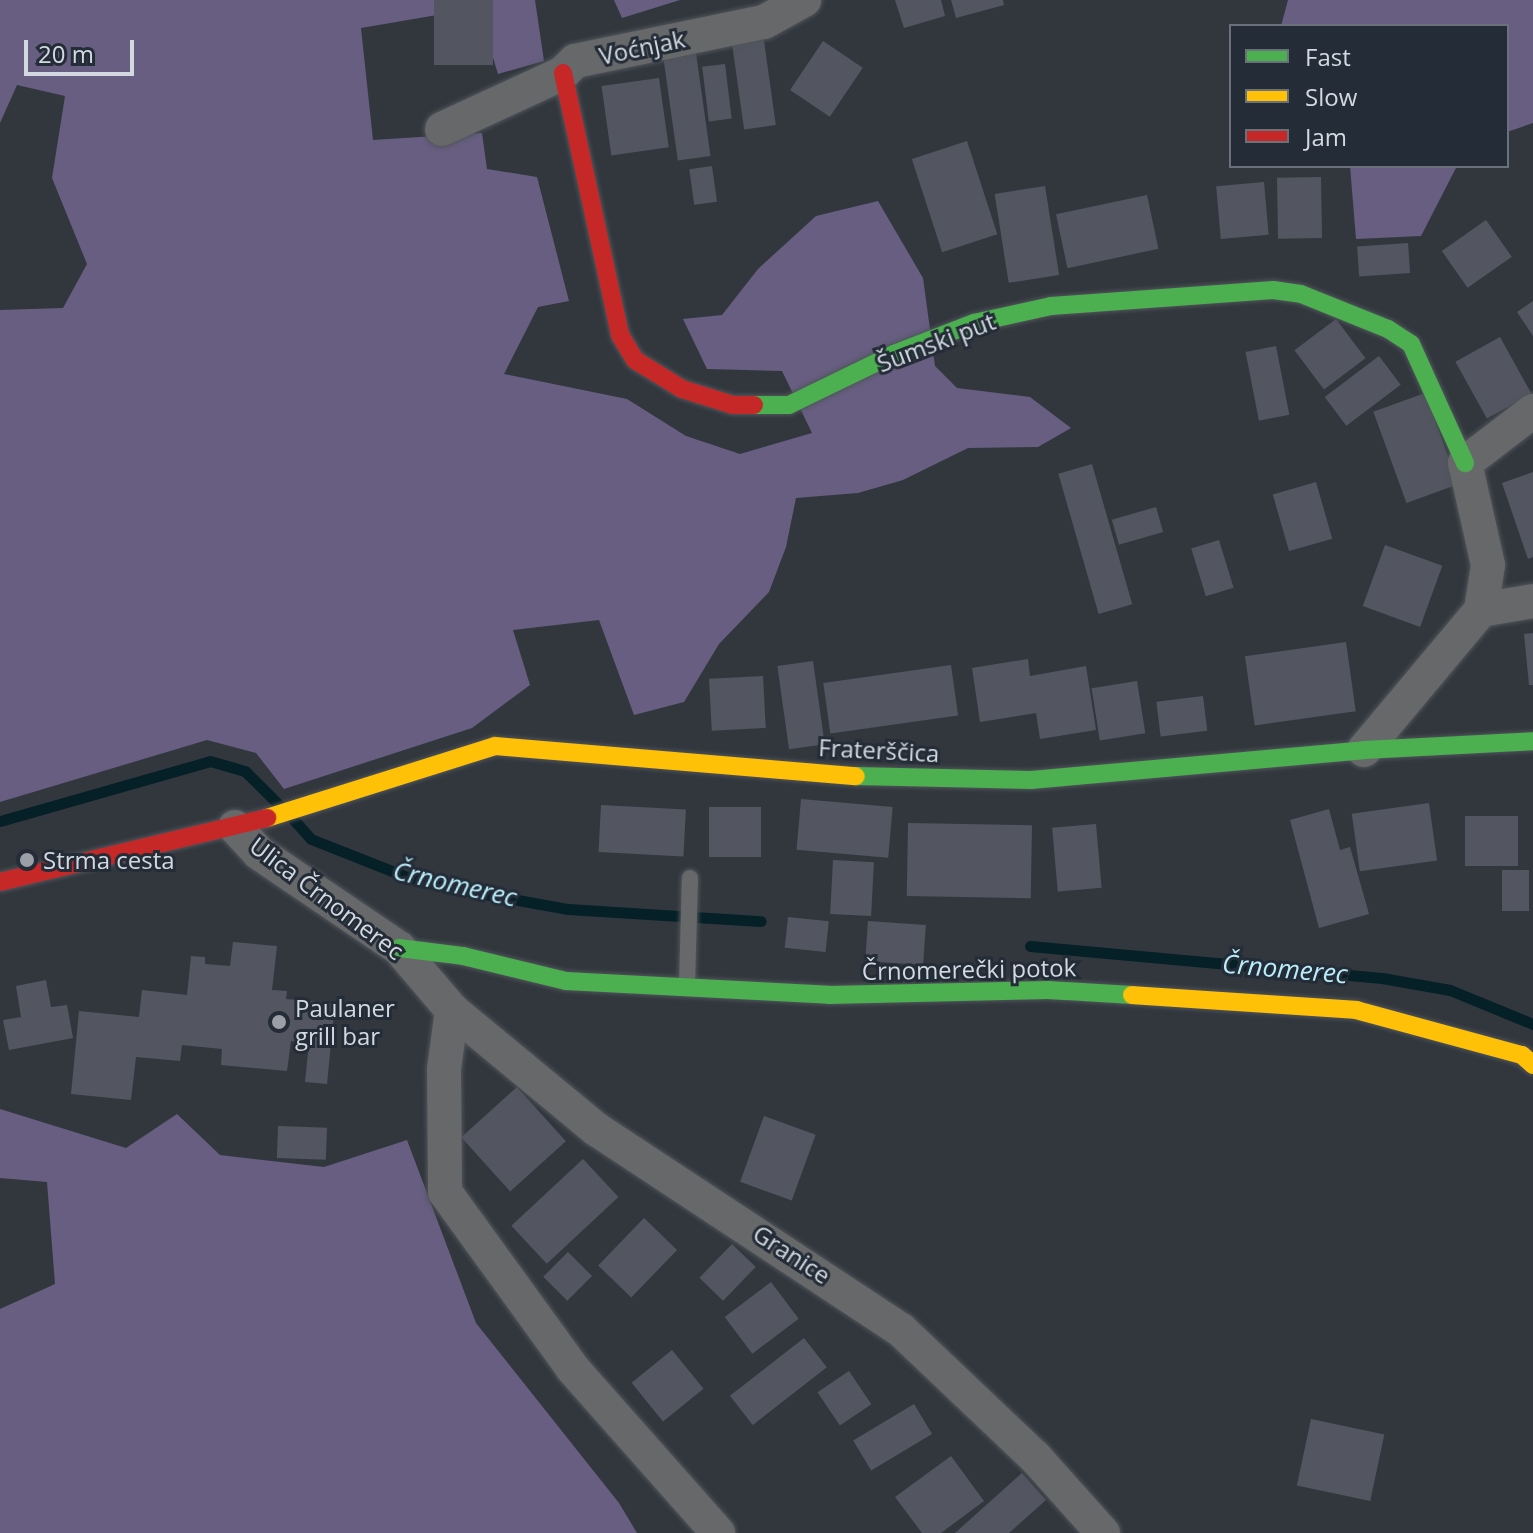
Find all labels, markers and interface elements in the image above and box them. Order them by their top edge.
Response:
scale bar [28,24,138,74]
street label: Voćnjak [596,24,688,70]
legend [1229,24,1509,168]
text: 20 m [38,37,94,70]
text: Fast [1305,40,1351,73]
text: Slow [1305,80,1357,113]
text: Jam [1305,120,1347,153]
street label: Šumski put [873,306,999,378]
street label: Fraterščica [818,732,940,768]
street label: Ulica Črnomerec [244,831,410,965]
place label: Strma cesta [43,846,175,874]
marker: Strma cesta [18,851,36,869]
water label: Črnomerec [390,855,520,913]
water label: Črnomerec [1221,948,1349,990]
street label: Črnomerečki potok [862,953,1076,985]
place label: Paulaner grill bar [295,994,395,1050]
marker: Paulaner grill bar [270,1013,288,1031]
street label: Granice [748,1218,836,1290]

